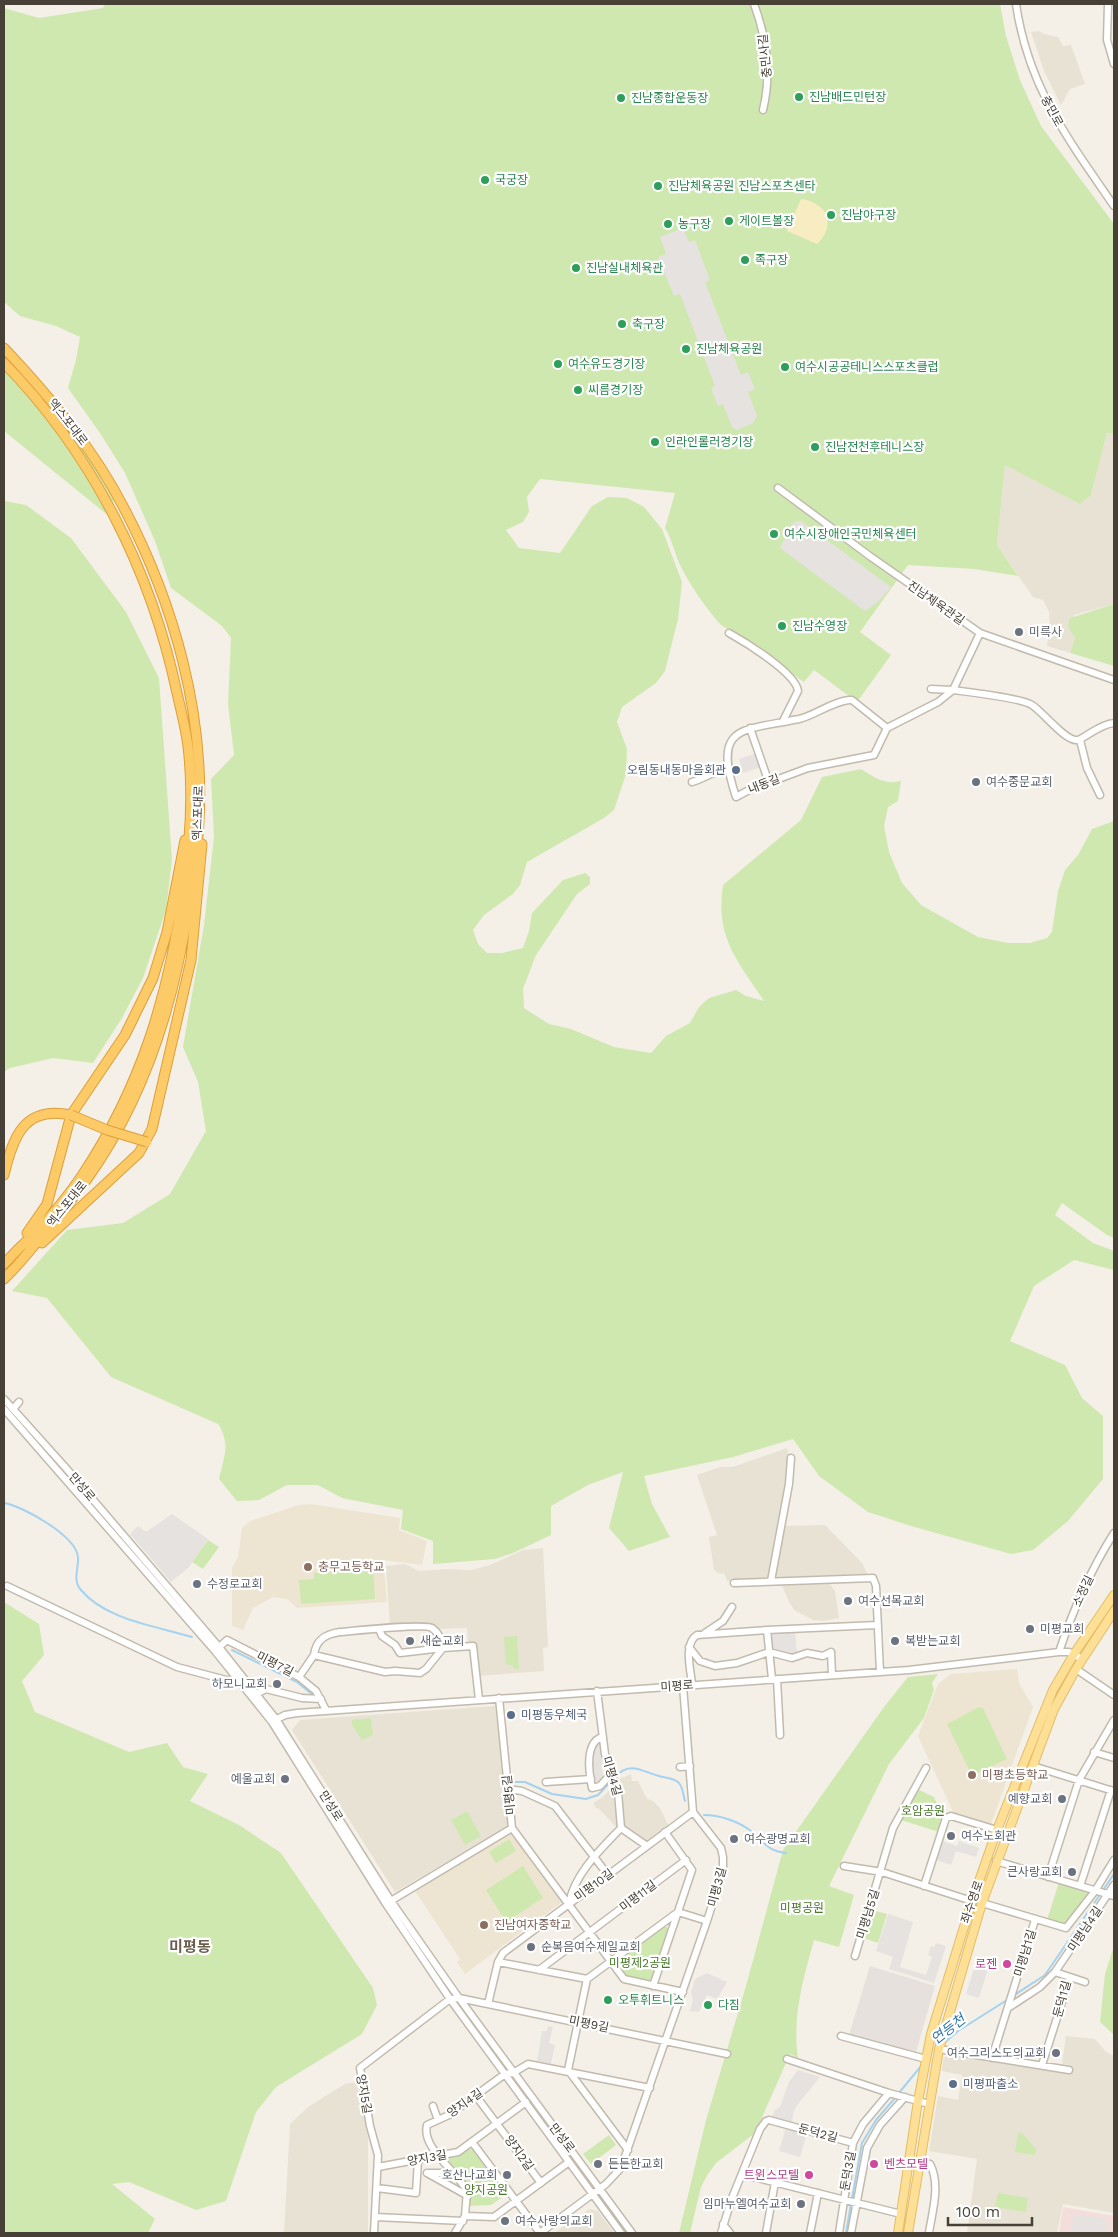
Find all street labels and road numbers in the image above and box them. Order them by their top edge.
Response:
street label: 충민사길 [756,33,774,79]
street label: 충민로 [1038,93,1066,129]
street label: 엑스포대로 [45,396,91,448]
street label: 진남체육관길 [905,578,967,628]
street label: 내동길 [746,772,782,796]
street label: 엑스포대로 [190,785,206,841]
street label: 엑스포대로 [44,1178,90,1230]
street label: 만성로 [66,1470,98,1504]
street label: 소정길 [1070,1573,1096,1609]
street label: 미평7길 [254,1649,296,1679]
street label: 미평로 [660,1678,694,1694]
street label: 미평4길 [599,1755,625,1797]
street label: 미평5길 [500,1774,518,1816]
street label: 만성로 [316,1788,346,1824]
street label: 미평10길 [572,1866,616,1904]
street label: 미평3길 [705,1866,729,1908]
street label: 미평11길 [617,1878,659,1914]
street label: 좌수영로 [958,1879,986,1925]
street label: 미평남5길 [854,1887,882,1941]
street label: 미평남4길 [1065,1904,1105,1954]
street label: 미평남1길 [1011,1928,1039,1978]
street label: 둔덕1길 [1050,1979,1074,2019]
street label: 미평9길 [568,2013,610,2035]
street label: 양지5길 [354,2073,374,2115]
street label: 양지4길 [444,2086,486,2120]
street label: 만성로 [546,2121,578,2155]
street label: 둔덕2길 [797,2121,839,2145]
street label: 양지2길 [502,2133,536,2173]
street label: 양지3길 [406,2148,448,2168]
street label: 둔덕3길 [838,2150,858,2192]

